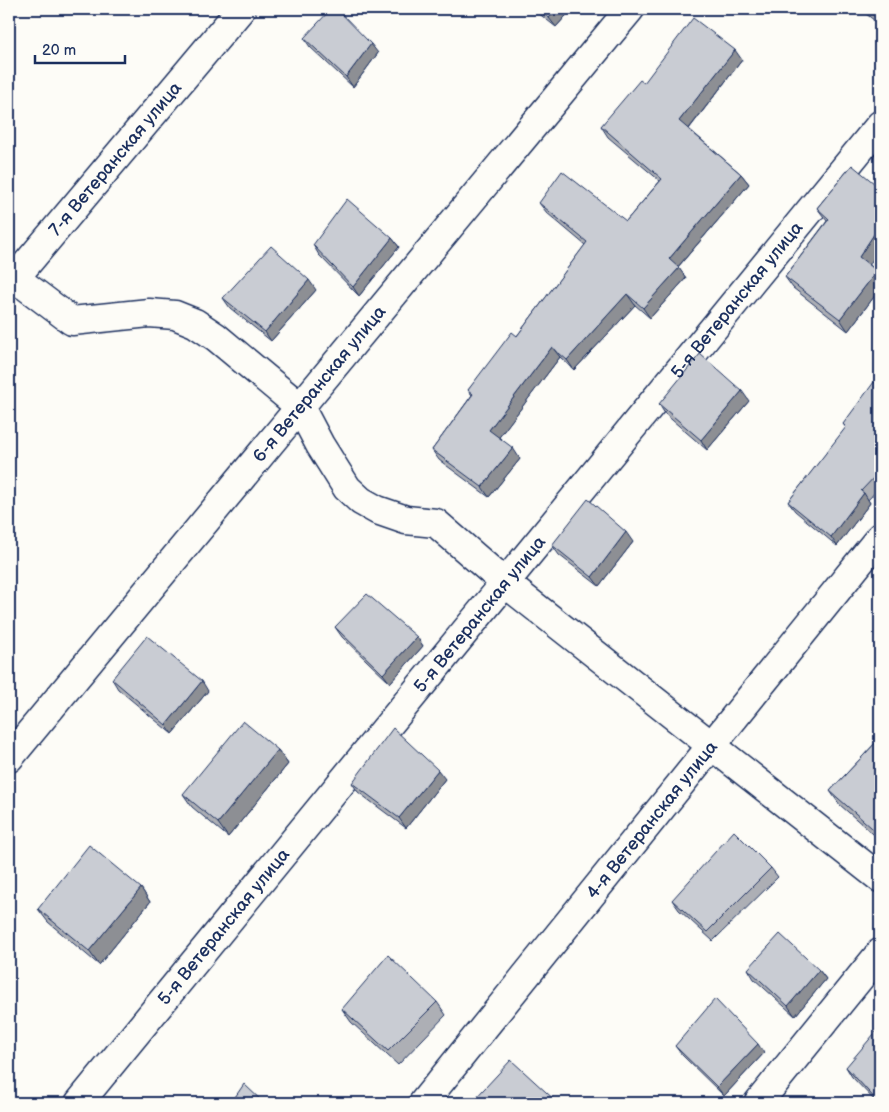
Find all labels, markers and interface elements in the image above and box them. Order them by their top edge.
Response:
scale bar [35,32,125,64]
text: 20 m [42,41,76,60]
street label: 7-я Ветеранская улица [45,77,186,240]
street label: 5-я Ветеранская улица [667,217,808,383]
street label: 6-я Ветеранская улица [249,301,391,467]
street label: 5-я Ветеранская улица [410,532,550,697]
street label: 4-я Ветеранская улица [582,737,722,903]
street label: 5-я Ветеранская улица [154,844,294,1009]

